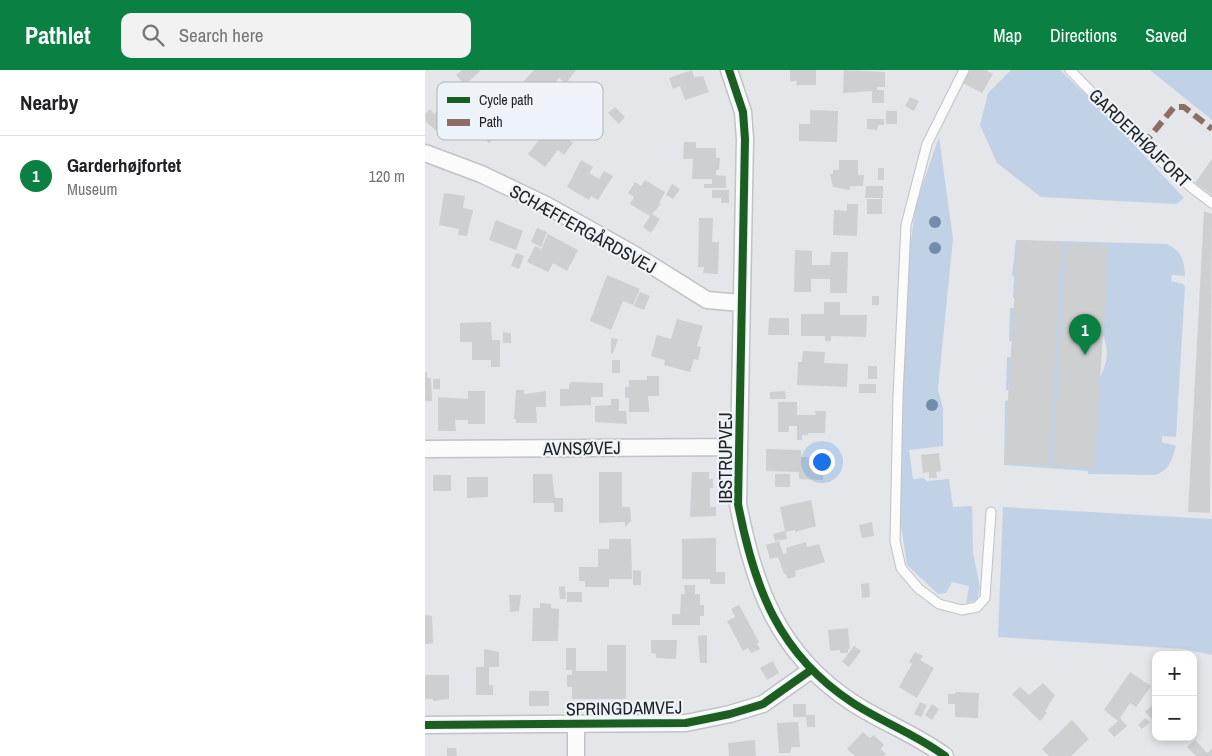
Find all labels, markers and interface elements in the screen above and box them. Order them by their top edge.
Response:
search box [121,13,471,58]
text: Pathlet [25,19,91,51]
icon: search [139,21,167,49]
text: Search here [179,22,264,48]
text: Map [993,23,1022,48]
text: Directions [1050,23,1117,48]
text: Saved [1145,23,1187,48]
legend [437,82,603,140]
street label: GARDERHØJFORT [1084,83,1196,193]
text: Nearby [20,88,78,117]
text: Cycle path [479,91,533,109]
text: Path [479,113,503,131]
text: Garderhøjfortet [67,152,181,178]
text: 1 [32,165,40,187]
text: 120 m [369,165,405,187]
text: Museum [67,178,117,200]
street label: SCHÆFFERGÅRDSVEJ [505,178,661,280]
pin: 1 [1069,314,1101,355]
street label: IBSTRUPVEJ [713,412,738,504]
street label: AVNSØVEJ [542,435,621,461]
your location [809,449,835,475]
map controls [1152,651,1197,741]
button: + [1152,651,1197,696]
street label: SPRINGDAMVEJ [566,694,682,722]
button: − [1152,696,1197,741]

